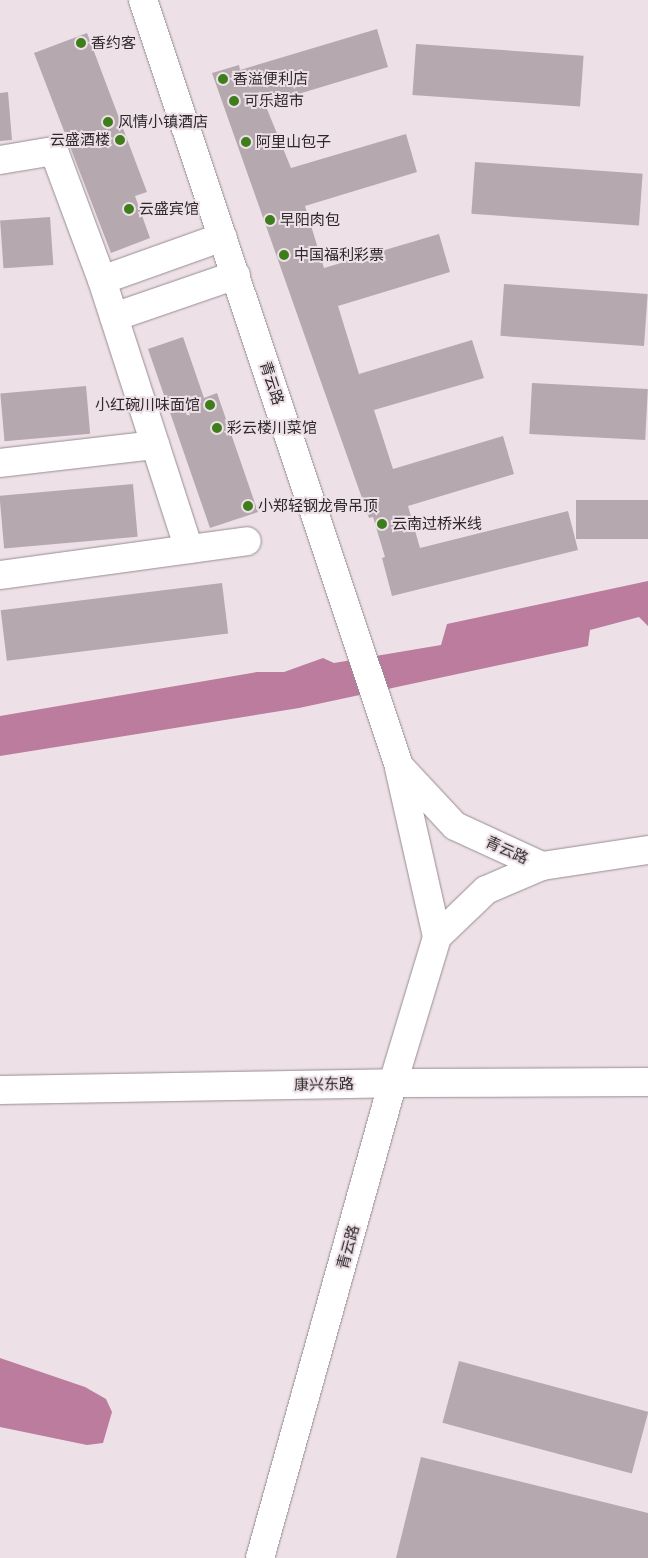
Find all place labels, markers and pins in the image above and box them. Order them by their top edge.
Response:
place label: 香约客 [91,34,136,52]
marker: 香约客 [75,37,87,49]
place label: 香溢便利店 [233,70,308,88]
marker: 香溢便利店 [217,73,229,85]
place label: 可乐超市 [244,92,304,110]
marker: 可乐超市 [228,95,240,107]
place label: 风情小镇酒店 [118,113,208,131]
marker: 风情小镇酒店 [102,116,114,128]
place label: 云盛酒楼 [50,131,110,149]
place label: 阿里山包子 [256,133,331,151]
marker: 云盛酒楼 [114,134,126,146]
marker: 阿里山包子 [240,136,252,148]
place label: 云盛宾馆 [139,200,199,218]
marker: 云盛宾馆 [123,203,135,215]
place label: 早阳肉包 [280,211,340,229]
marker: 早阳肉包 [264,214,276,226]
place label: 中国福利彩票 [294,246,384,264]
marker: 中国福利彩票 [278,249,290,261]
place label: 小红碗川味面馆 [95,396,200,414]
marker: 小红碗川味面馆 [204,399,216,411]
place label: 彩云楼川菜馆 [227,419,317,437]
marker: 彩云楼川菜馆 [211,422,223,434]
place label: 小郑轻钢龙骨吊顶 [258,497,378,515]
marker: 小郑轻钢龙骨吊顶 [242,500,254,512]
place label: 云南过桥米线 [392,515,482,533]
marker: 云南过桥米线 [376,518,388,530]

